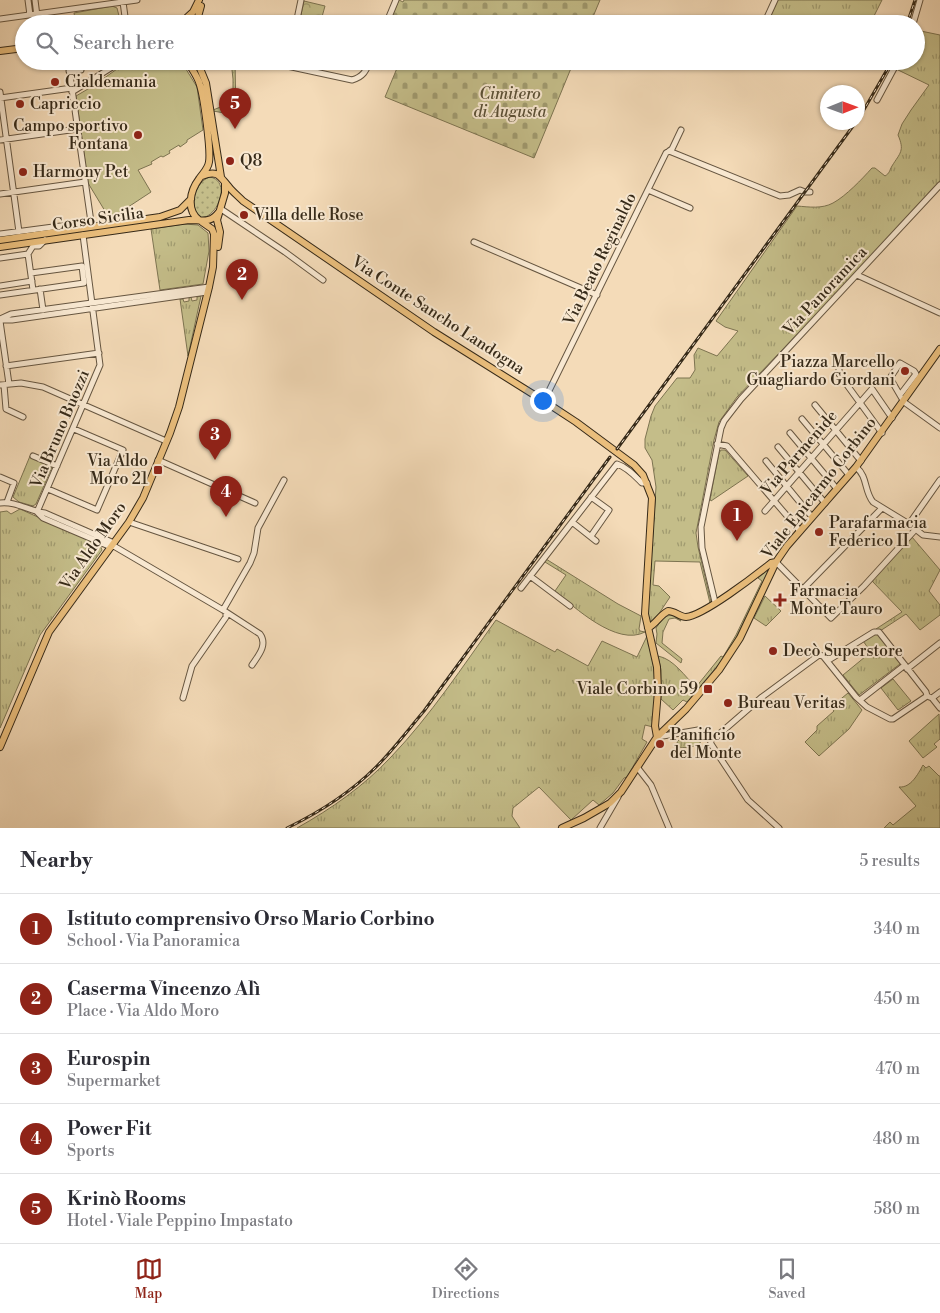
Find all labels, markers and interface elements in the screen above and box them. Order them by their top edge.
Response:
search box [15,15,925,70]
icon: search [33,29,61,57]
text: Search here [73,31,174,55]
place label: Cialdemania [65,72,157,92]
marker: Cialdemania [49,76,61,88]
park label: Cimitero di Augusta [474,84,547,122]
north arrow [820,85,865,130]
pin: 5 [219,88,251,129]
place label: Capriccio [30,94,101,114]
marker: Capriccio [14,98,26,110]
place label: Campo sportivo Fontana [13,116,129,154]
marker: Campo sportivo Fontana [132,129,144,141]
place label: Q8 [240,151,263,171]
marker: Q8 [224,155,236,167]
place label: Harmony Pet [33,162,129,182]
marker: Harmony Pet [17,166,29,178]
street label: Via Beato Reginaldo [559,189,641,330]
street label: Corso Sicilia [51,203,146,235]
place label: Villa delle Rose [253,205,364,225]
marker: Villa delle Rose [238,209,250,221]
street label: Via Panoramica [778,242,872,340]
street label: Via Conte Sancho Landogna [347,251,529,379]
pin: 2 [226,259,258,300]
place label: Piazza Marcello Guagliardo Giordani [747,352,895,390]
marker: Piazza Marcello Guagliardo Giordani [899,365,911,377]
street label: Via Bruno Buozzi [26,367,94,492]
your location [530,388,556,414]
street label: Via Parmenide [756,406,842,501]
street label: Viale Epicarmo Corbino [757,413,881,564]
pin: 3 [199,419,231,460]
place label: Via Aldo Moro 21 [86,451,148,489]
marker: Via Aldo Moro 21 [152,464,164,476]
pin: 4 [210,476,242,517]
street label: Via Aldo Moro [55,498,131,595]
pin: 1 [721,500,753,541]
place label: Parafarmacia Federico II [829,513,928,551]
marker: Parafarmacia Federico II [813,526,825,538]
place label: Farmacia Monte Tauro [790,581,883,619]
marker: Farmacia Monte Tauro [774,594,786,606]
place label: Decò Superstore [783,641,903,661]
marker: Decò Superstore [767,645,779,657]
place label: Viale Corbino 59 [575,679,698,699]
marker: Viale Corbino 59 [702,683,714,695]
place label: Bureau Veritas [737,693,845,713]
marker: Bureau Veritas [722,697,734,709]
place label: Panificio del Monte [670,725,742,763]
marker: Panificio del Monte [654,738,666,750]
text: Nearby [20,848,93,874]
text: 5 results [859,851,920,871]
text: Istituto comprensivo Orso Mario Corbino [67,907,435,931]
text: 1 [32,919,40,939]
text: 340 m [873,919,920,939]
text: School · Via Panoramica [67,931,240,951]
text: Caserma Vincenzo Alì [67,977,260,1001]
text: 2 [31,989,41,1009]
text: 450 m [874,989,920,1009]
text: Place · Via Aldo Moro [67,1001,219,1021]
text: Eurospin [67,1047,150,1071]
text: 3 [31,1059,41,1079]
text: 470 m [876,1059,920,1079]
text: Supermarket [67,1071,161,1091]
text: Power Fit [67,1117,151,1141]
text: 4 [31,1129,41,1149]
text: 480 m [873,1129,920,1149]
text: Sports [67,1141,114,1161]
text: Krinò Rooms [67,1187,186,1211]
text: 5 [31,1199,41,1219]
text: 580 m [873,1199,920,1219]
text: Hotel · Viale Peppino Impastato [67,1211,293,1231]
tab: Map [135,1255,163,1303]
tab: Directions [432,1255,499,1303]
tab: Saved [769,1255,805,1303]

